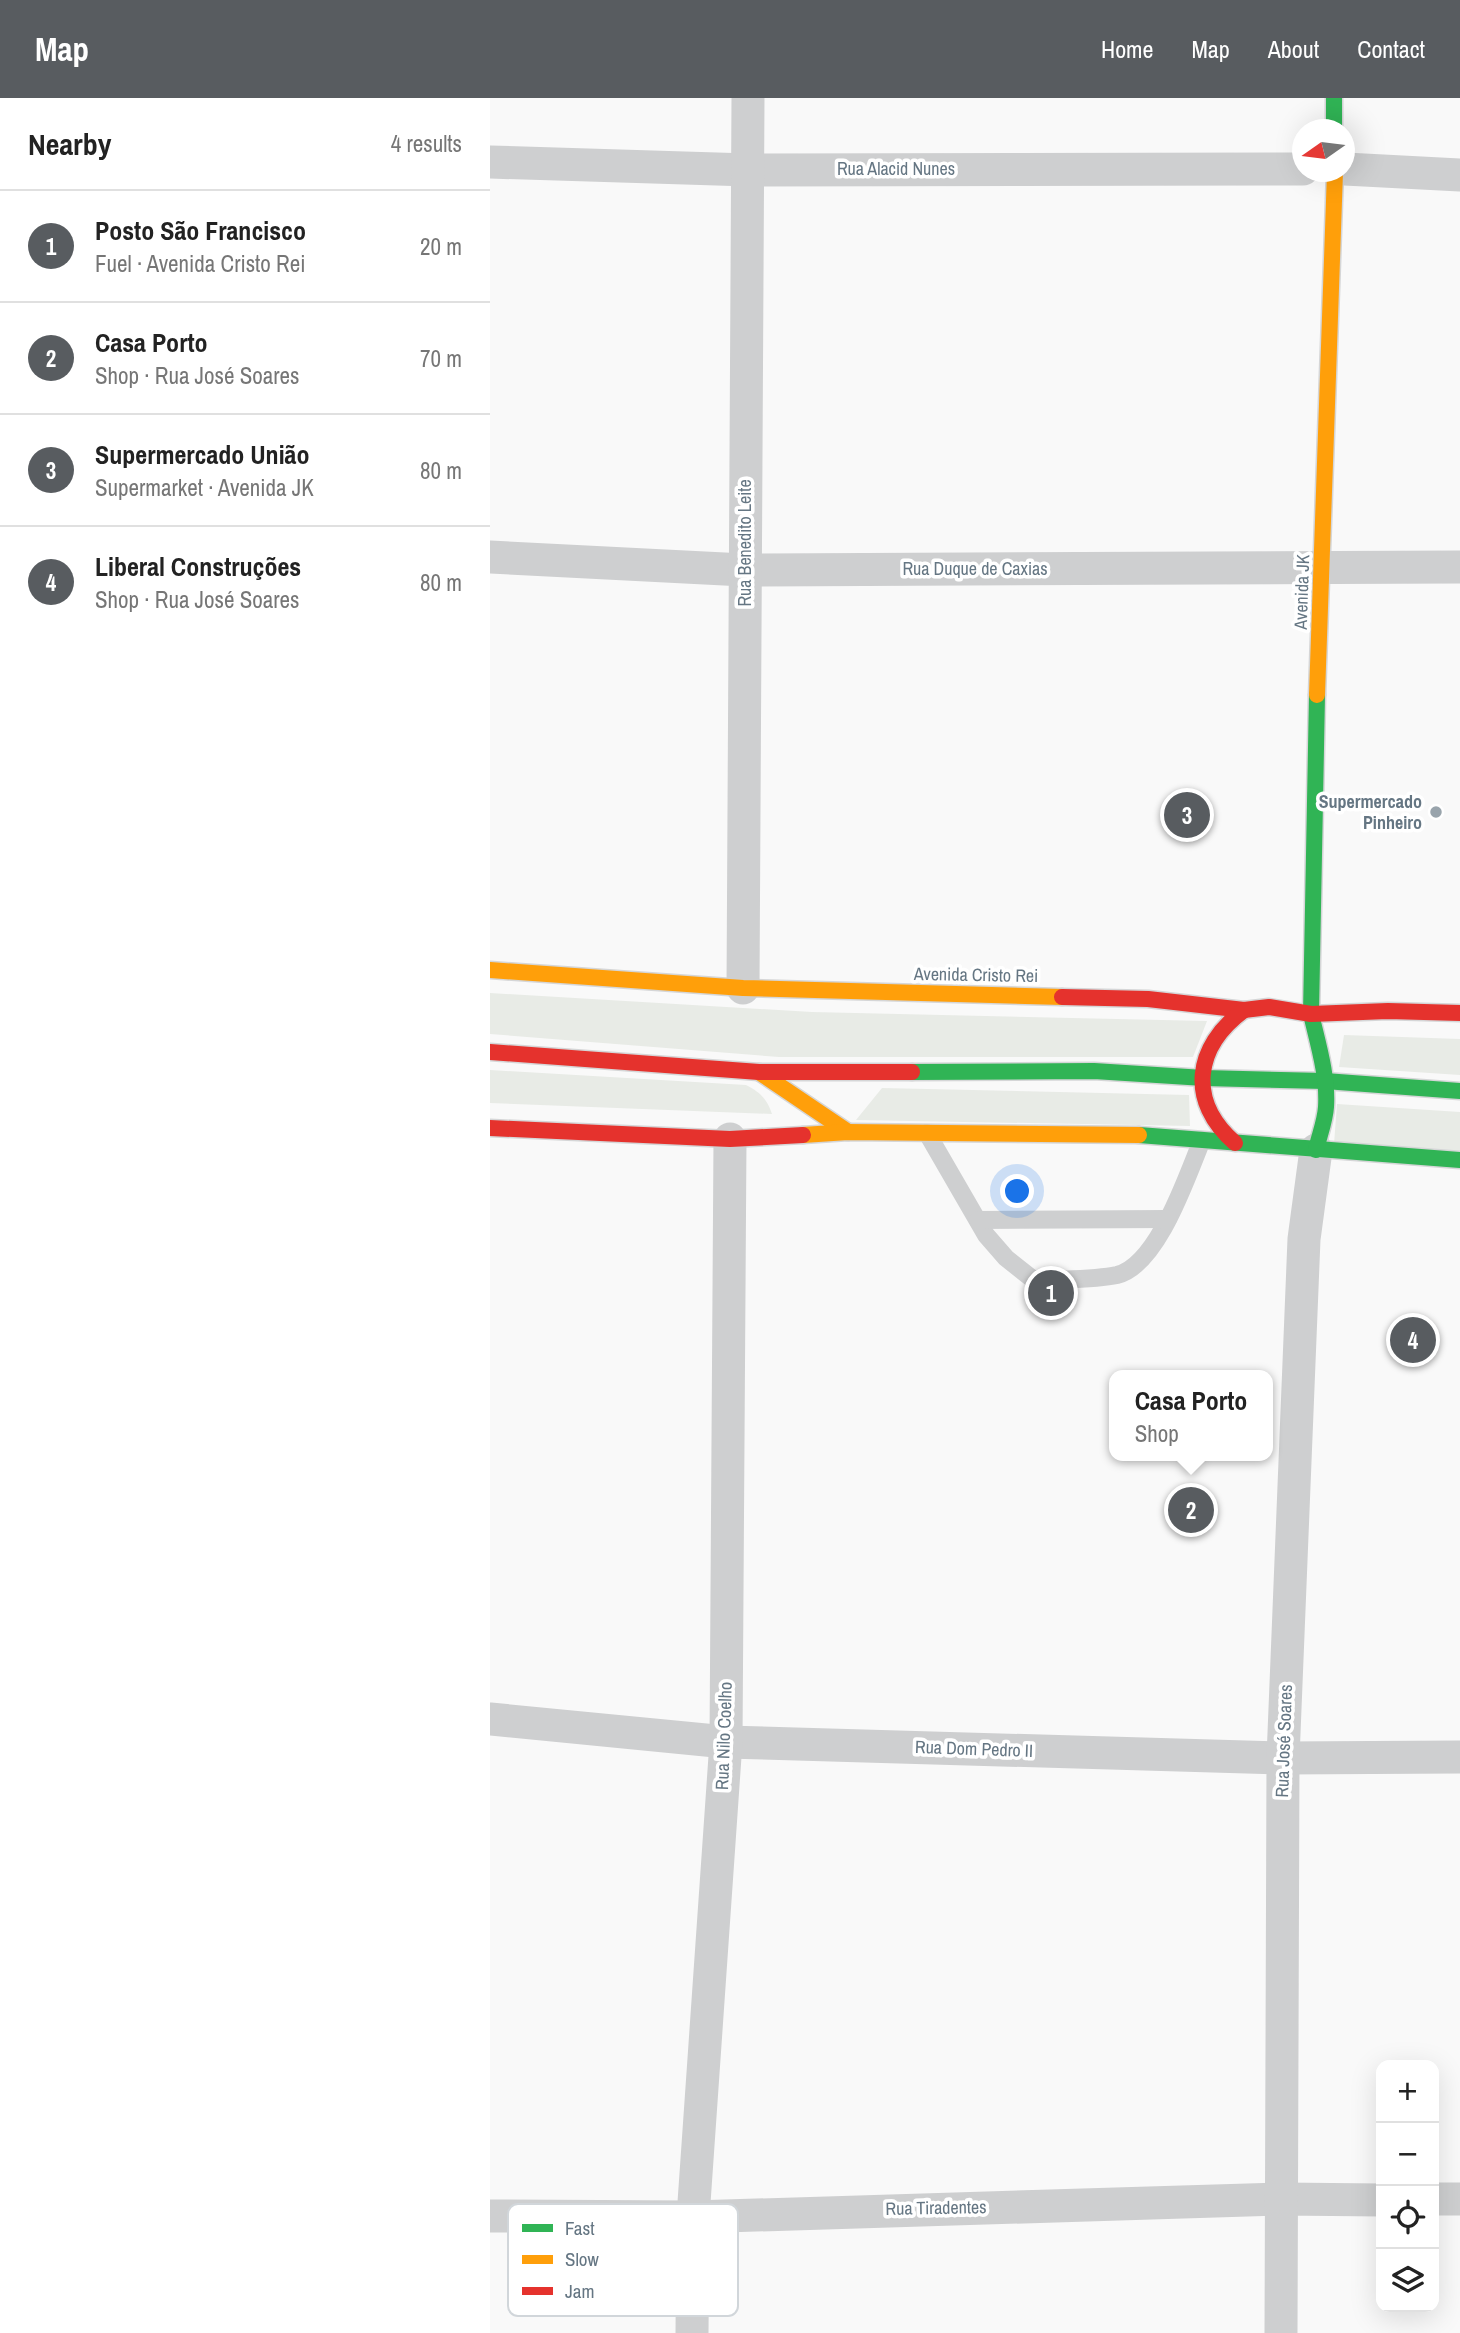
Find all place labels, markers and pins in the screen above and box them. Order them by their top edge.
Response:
pin: 3 [1164,789,1210,841]
place label: Supermercado Pinheiro [1319,789,1422,835]
marker: Supermercado Pinheiro [1428,804,1444,820]
pin: 1 [1028,1267,1074,1319]
pin: 4 [1390,1314,1436,1366]
pin: 2 [1168,1484,1214,1536]

